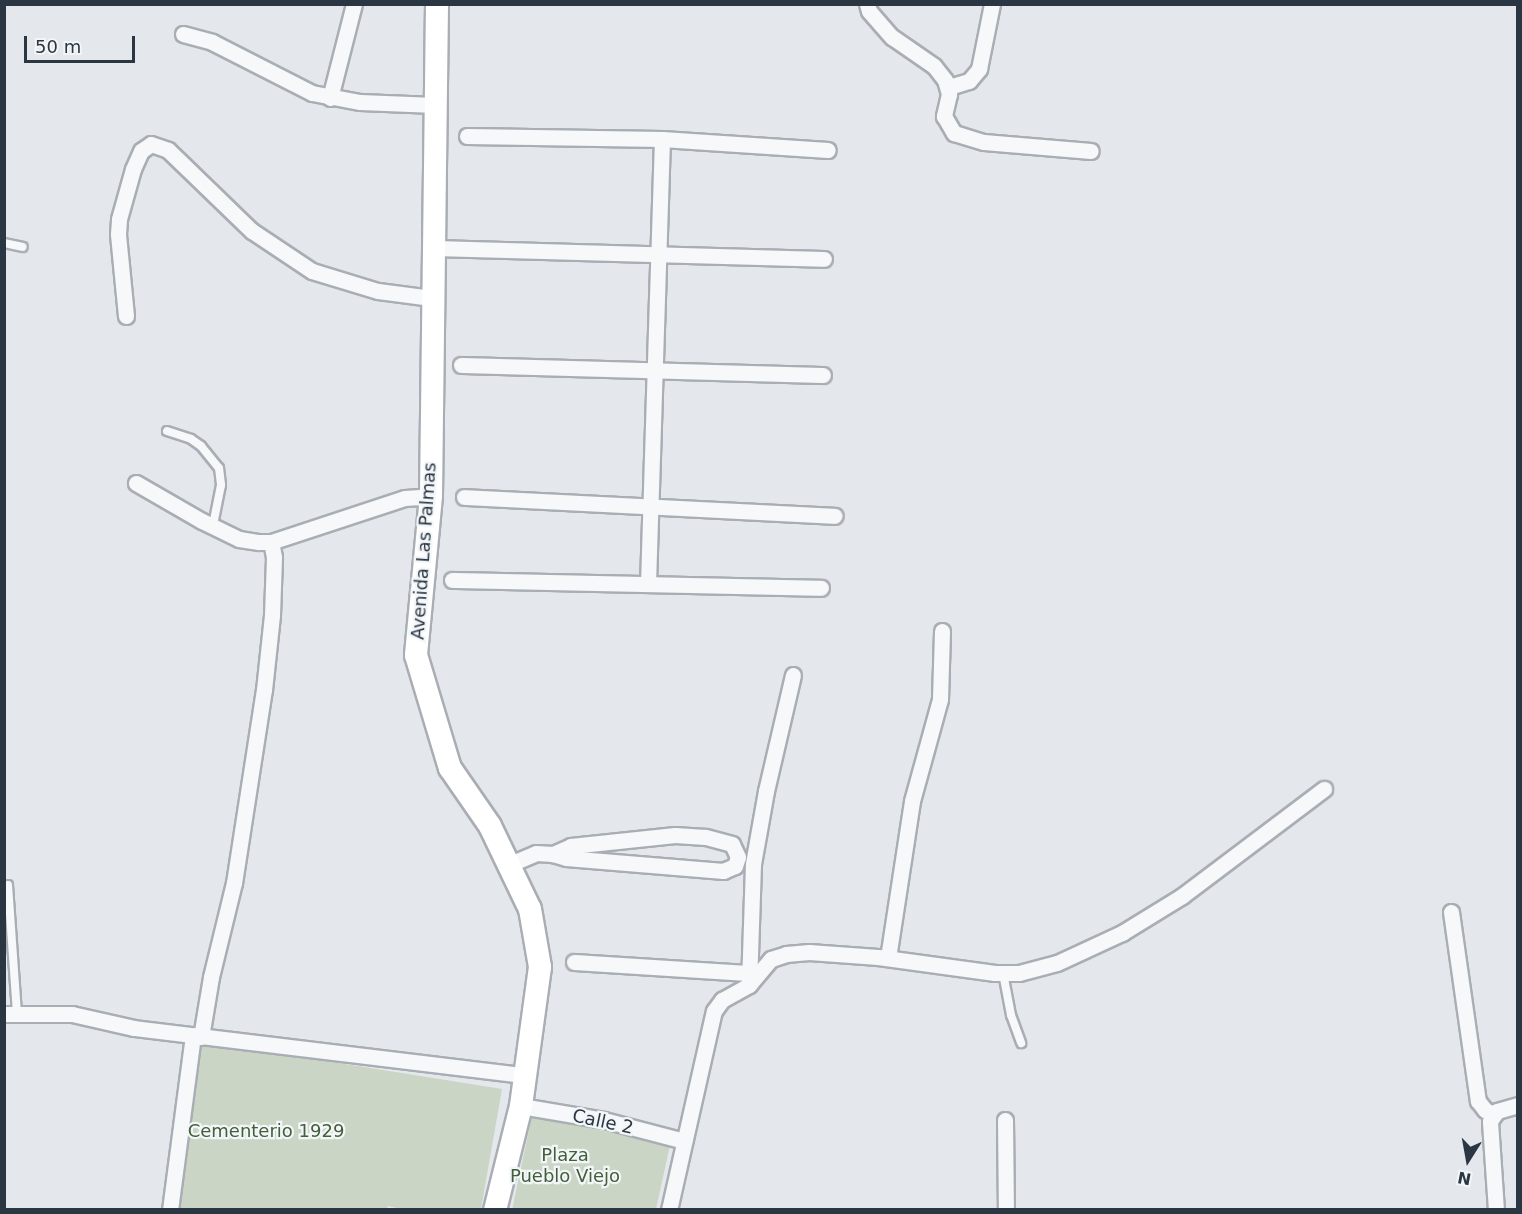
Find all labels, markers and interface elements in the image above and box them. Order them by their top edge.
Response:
scale bar [27,24,138,62]
text: 50 m [35,36,81,57]
street label: Avenida Las Palmas [407,462,441,640]
street label: Calle 2 [571,1105,635,1139]
park label: Cementerio 1929 [188,1120,344,1142]
north arrow [1438,1130,1498,1190]
park label: Plaza Pueblo Viejo [510,1145,620,1188]
text: N [1456,1168,1473,1189]

